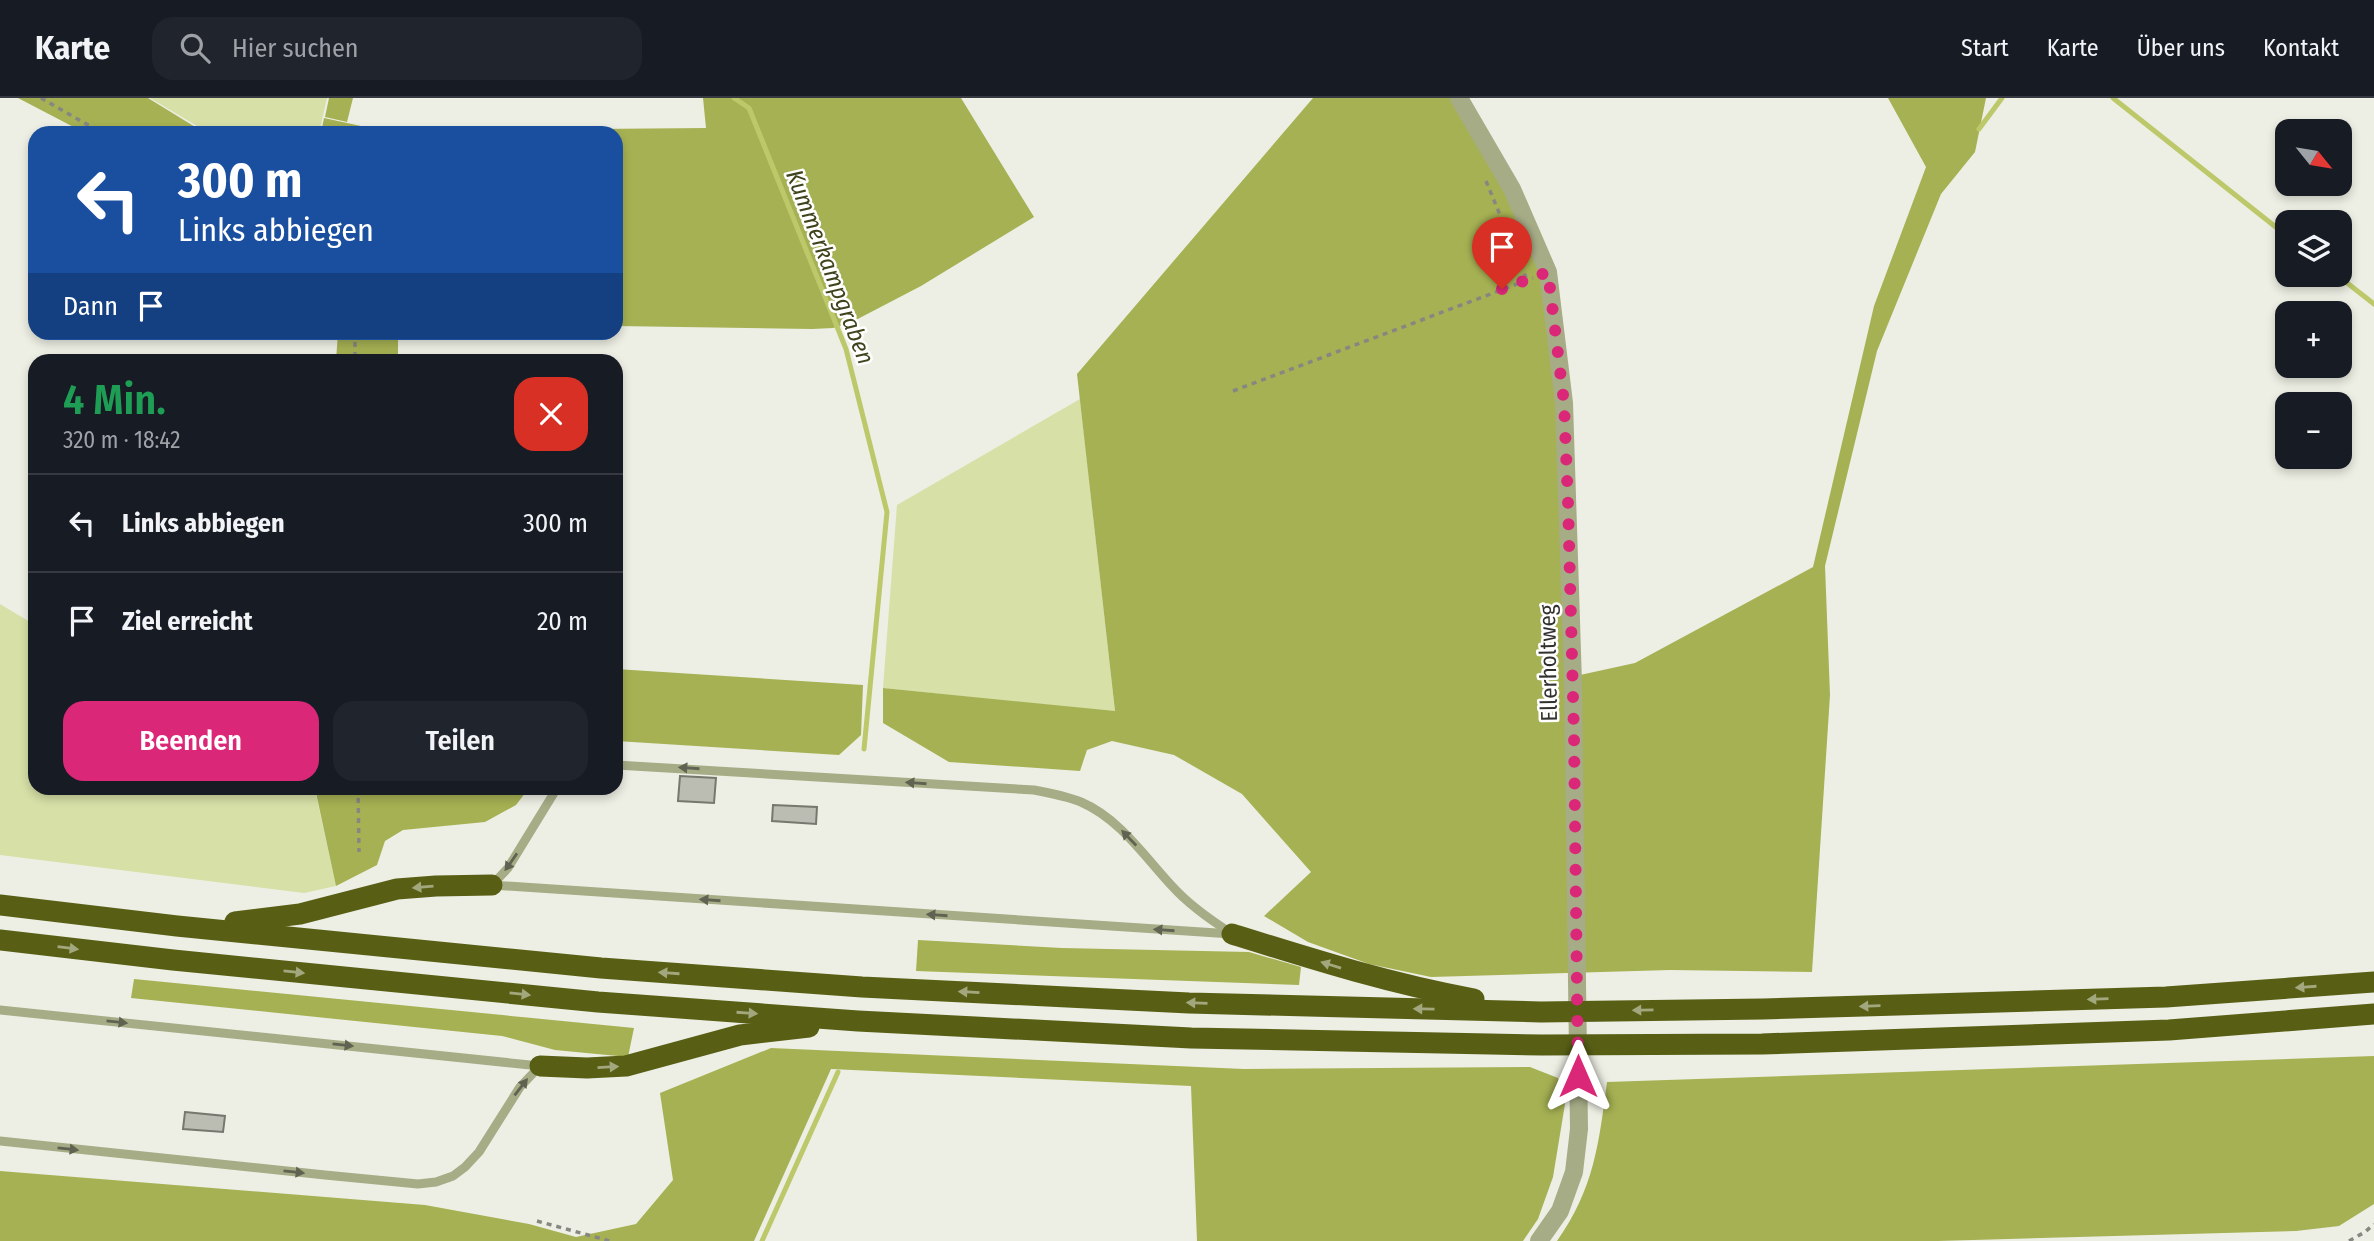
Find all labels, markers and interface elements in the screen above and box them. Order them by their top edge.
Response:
search box [152,17,642,80]
text: Karte [35,28,110,68]
icon: search [176,29,214,67]
text: Hier suchen [232,33,359,64]
text: Start [1961,34,2009,62]
text: Karte [2047,34,2099,62]
text: Über uns [2137,34,2225,62]
text: Kontakt [2263,34,2339,62]
north arrow [2275,119,2352,196]
map controls [2275,119,2352,469]
text: 300 m [178,151,302,210]
icon: left [63,154,154,245]
water label: Kummerkampgraben [780,166,880,368]
button: layers [2275,210,2352,287]
text: Links abbiegen [178,211,374,249]
pin [1472,217,1532,289]
icon: arrive [1483,228,1521,266]
icon: arrive [132,287,170,325]
text: Dann [63,291,118,322]
button: + [2275,301,2352,378]
text: 4 Min. [63,375,166,425]
button: close [514,377,588,451]
button: − [2275,392,2352,469]
text: 320 m · 18:42 [63,426,180,454]
icon: left [63,504,101,542]
text: Links abbiegen [122,508,285,539]
text: 300 m [523,508,588,539]
icon: arrive [63,602,101,640]
street label: Ellerholtweg [1533,604,1563,722]
text: Ziel erreicht [122,606,253,637]
text: 20 m [537,606,588,637]
button: Beenden [63,701,319,781]
button: Teilen [333,701,588,781]
one-way arrow [677,763,699,774]
one-way arrow [904,777,926,788]
one-way arrow [1122,830,1138,847]
one-way arrow [504,853,518,871]
one-way arrow [412,881,434,892]
one-way arrow [699,894,721,905]
one-way arrow [926,909,948,920]
one-way arrow [1153,924,1175,935]
one-way arrow [57,943,79,954]
one-way arrow [1321,959,1342,970]
one-way arrow [283,967,305,978]
one-way arrow [658,967,680,978]
one-way arrow [2295,982,2317,993]
one-way arrow [958,987,980,998]
one-way arrow [510,989,532,1000]
one-way arrow [2086,993,2108,1005]
one-way arrow [1185,997,1207,1008]
one-way arrow [1859,1000,1881,1011]
one-way arrow [1413,1003,1435,1014]
one-way arrow [1632,1005,1654,1016]
one-way arrow [736,1008,758,1019]
one-way arrow [106,1017,128,1028]
position arrow [1541,1039,1615,1113]
one-way arrow [332,1040,354,1051]
one-way arrow [597,1062,619,1073]
one-way arrow [513,1079,528,1097]
one-way arrow [57,1144,79,1155]
one-way arrow [283,1167,305,1178]

